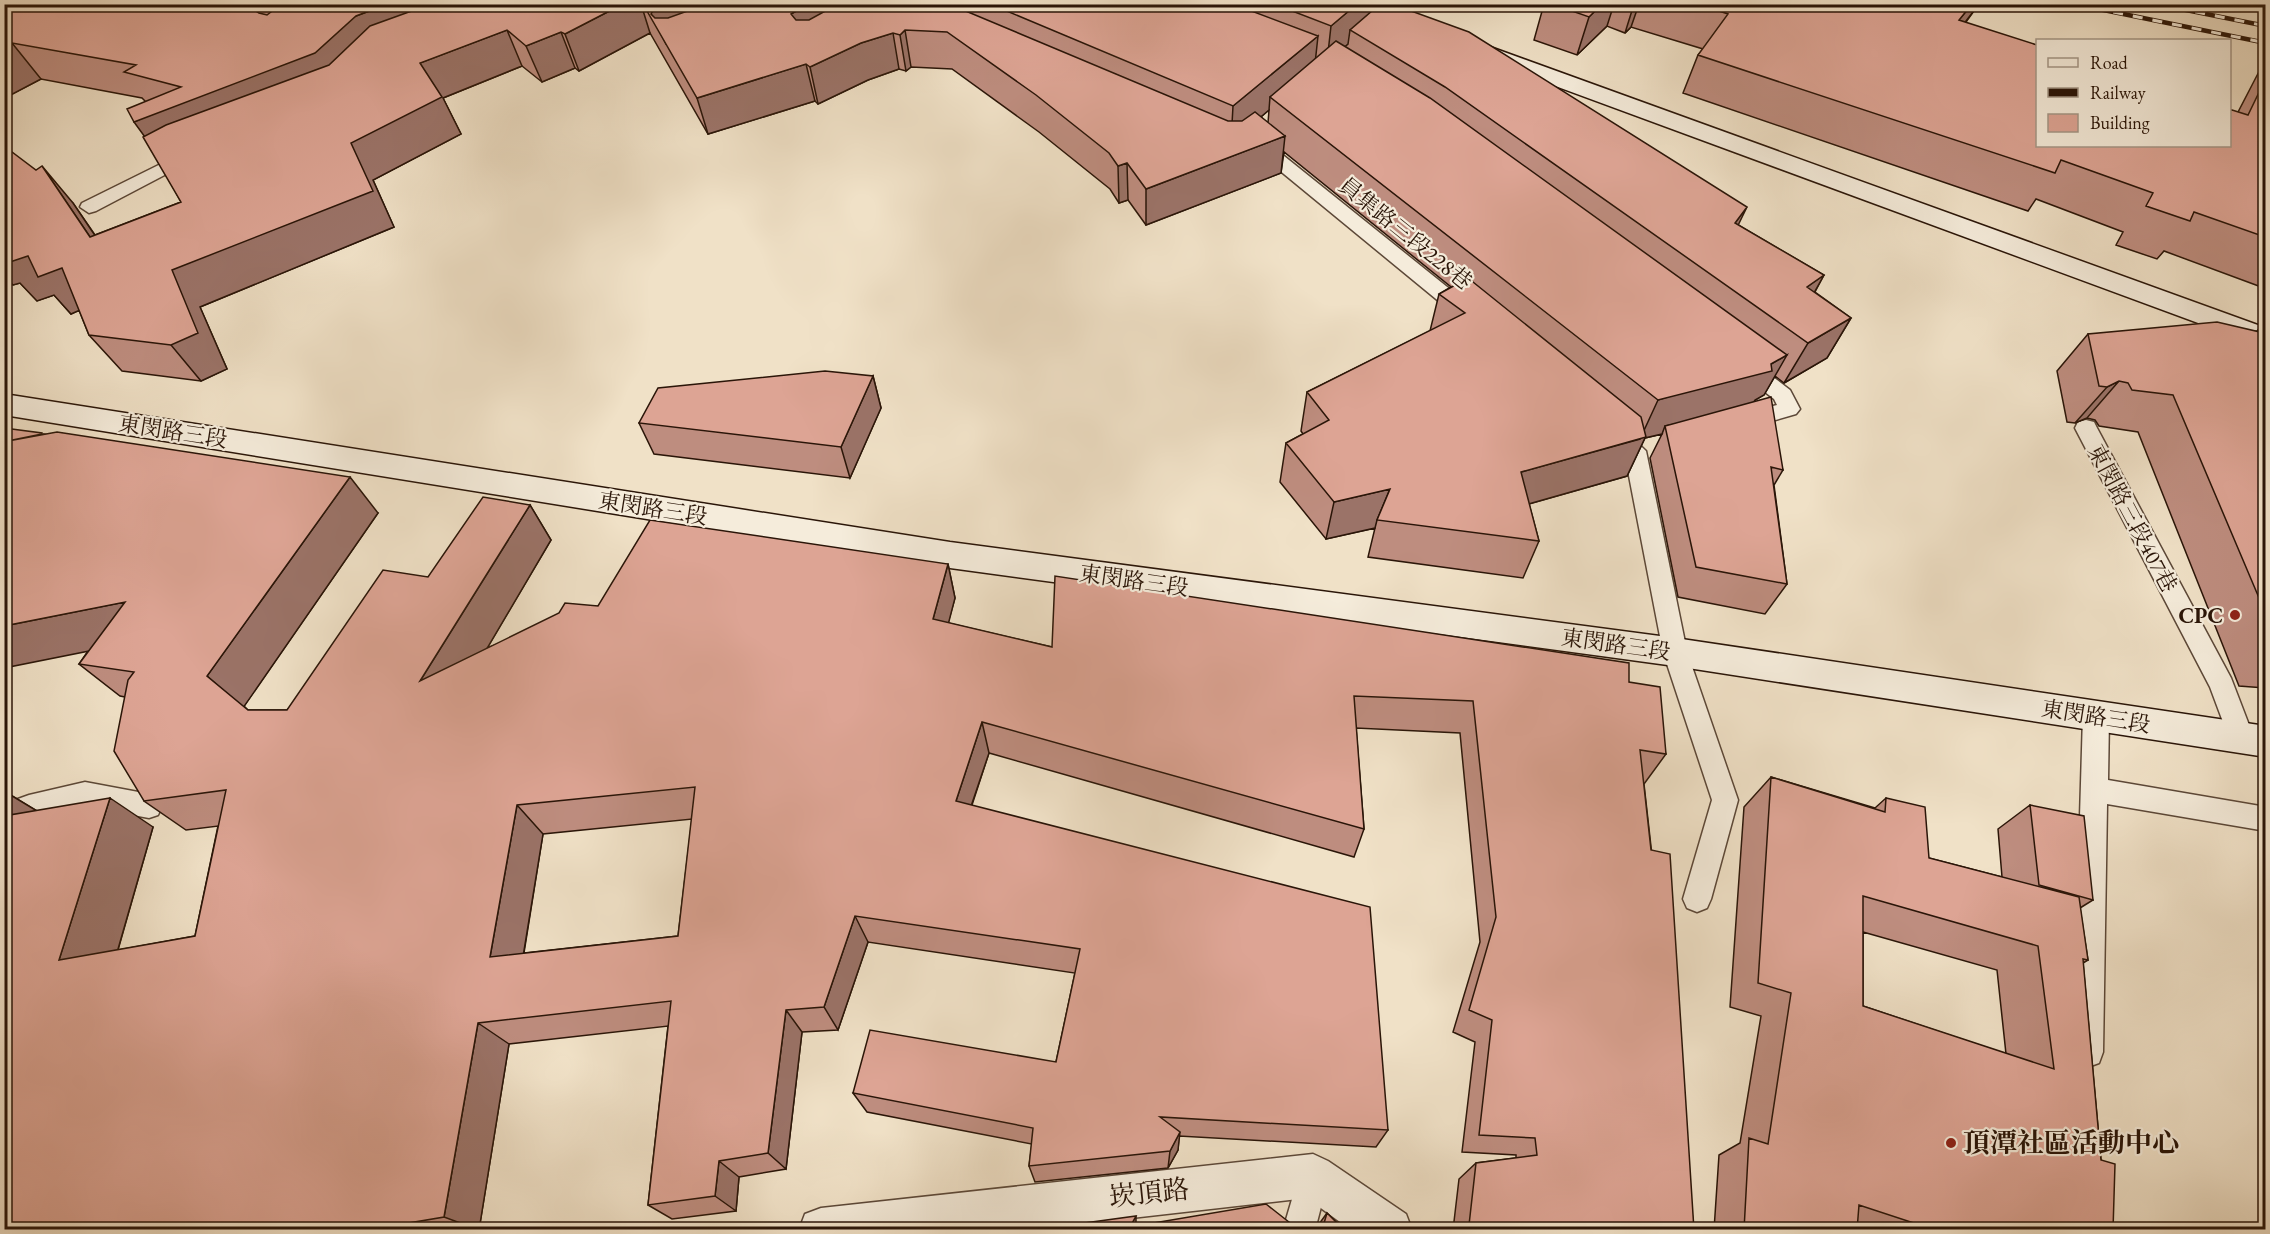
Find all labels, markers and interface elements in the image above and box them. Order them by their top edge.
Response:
legend [2036,39,2231,147]
text: Road [2090,51,2129,74]
text: Railway [2090,81,2146,104]
text: Building [2090,111,2150,134]
street label: 員集路三段228巷 [1333,171,1478,296]
street label: 東閔路三段 [116,409,230,454]
street label: 東閔路三段407巷 [2081,439,2184,597]
street label: 東閔路三段 [596,486,710,531]
street label: 東閔路三段 [1077,558,1190,603]
place label: CPC [2178,601,2223,630]
marker: CPC [2228,608,2242,622]
street label: 東閔路三段 [1559,622,1672,667]
street label: 東閔路三段 [2039,694,2153,739]
place label: 頂潭社區活動中心 [1963,1125,2179,1160]
marker: 頂潭社區活動中心 [1944,1136,1958,1150]
street label: 崁頂路 [1107,1171,1191,1214]

